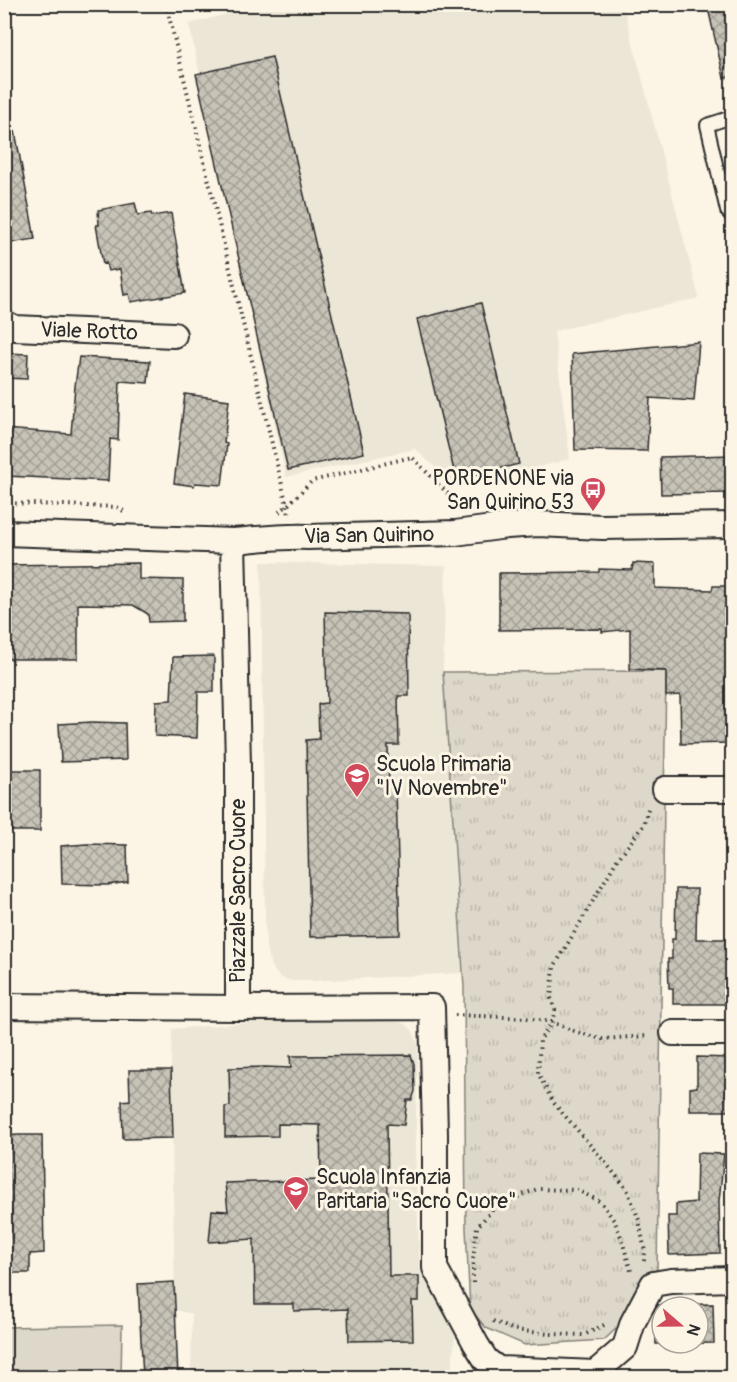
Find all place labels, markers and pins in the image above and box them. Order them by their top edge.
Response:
place label: PORDENONE via San Quirino 53 [432,465,574,516]
bus stop icon: PORDENONE via San Quirino 53 [578,475,608,513]
place label: Scuola Primaria "IV Novembre" [376,751,511,802]
school or university icon: Scuola Primaria "IV Novembre" [342,761,372,799]
place label: Scuola Infanzia Paritaria "Sacro Cuore" [316,1164,516,1215]
school or university icon: Scuola Infanzia Paritaria "Sacro Cuore" [281,1174,311,1212]

